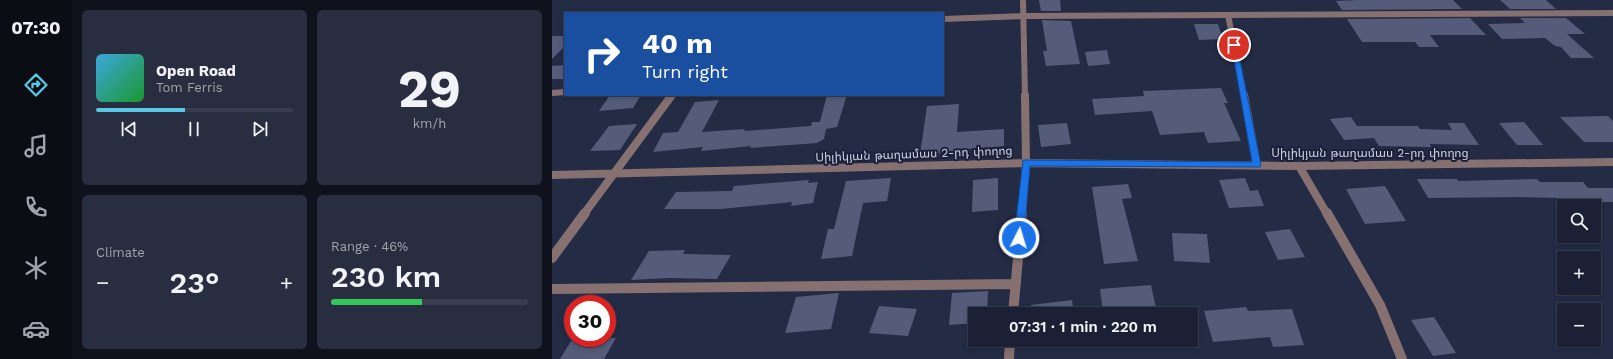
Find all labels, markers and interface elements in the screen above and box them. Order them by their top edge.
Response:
text: 07:30 [11,17,61,38]
text: 40 m [642,27,712,60]
icon: right [576,28,628,80]
pin [1217,28,1251,62]
icon: arrive [1223,34,1245,56]
text: 29 [398,59,461,120]
text: Turn right [642,61,728,82]
text: Open Road [156,62,236,80]
icon: directions [22,71,50,99]
text: Tom Ferris [156,80,223,95]
text: km/h [413,116,446,131]
icon: previous [118,118,140,140]
icon: pause [183,118,205,140]
icon: next [249,118,271,140]
icon: music [22,132,50,160]
street label: Սիլիկյան թաղամաս 2-րդ փողոց [815,144,1013,164]
street label: Սիլիկյան թաղամաս 2-րդ փողոց [1271,146,1469,160]
icon: phone [22,193,50,221]
map controls [1557,199,1601,347]
button: search [1557,199,1601,243]
position arrow [998,217,1040,259]
text: Range · 46% [331,239,408,254]
text: Climate [96,245,145,260]
button: + [1557,251,1601,295]
icon: climate [22,254,50,282]
text: 230 km [331,259,441,294]
text: 23° [170,265,219,300]
text: − [96,270,109,295]
text: + [280,270,293,295]
speed limit sign: 30 [564,295,616,347]
button: − [1557,303,1601,347]
icon: car [22,315,50,343]
text: 07:31 · 1 min · 220 m [1009,318,1157,336]

